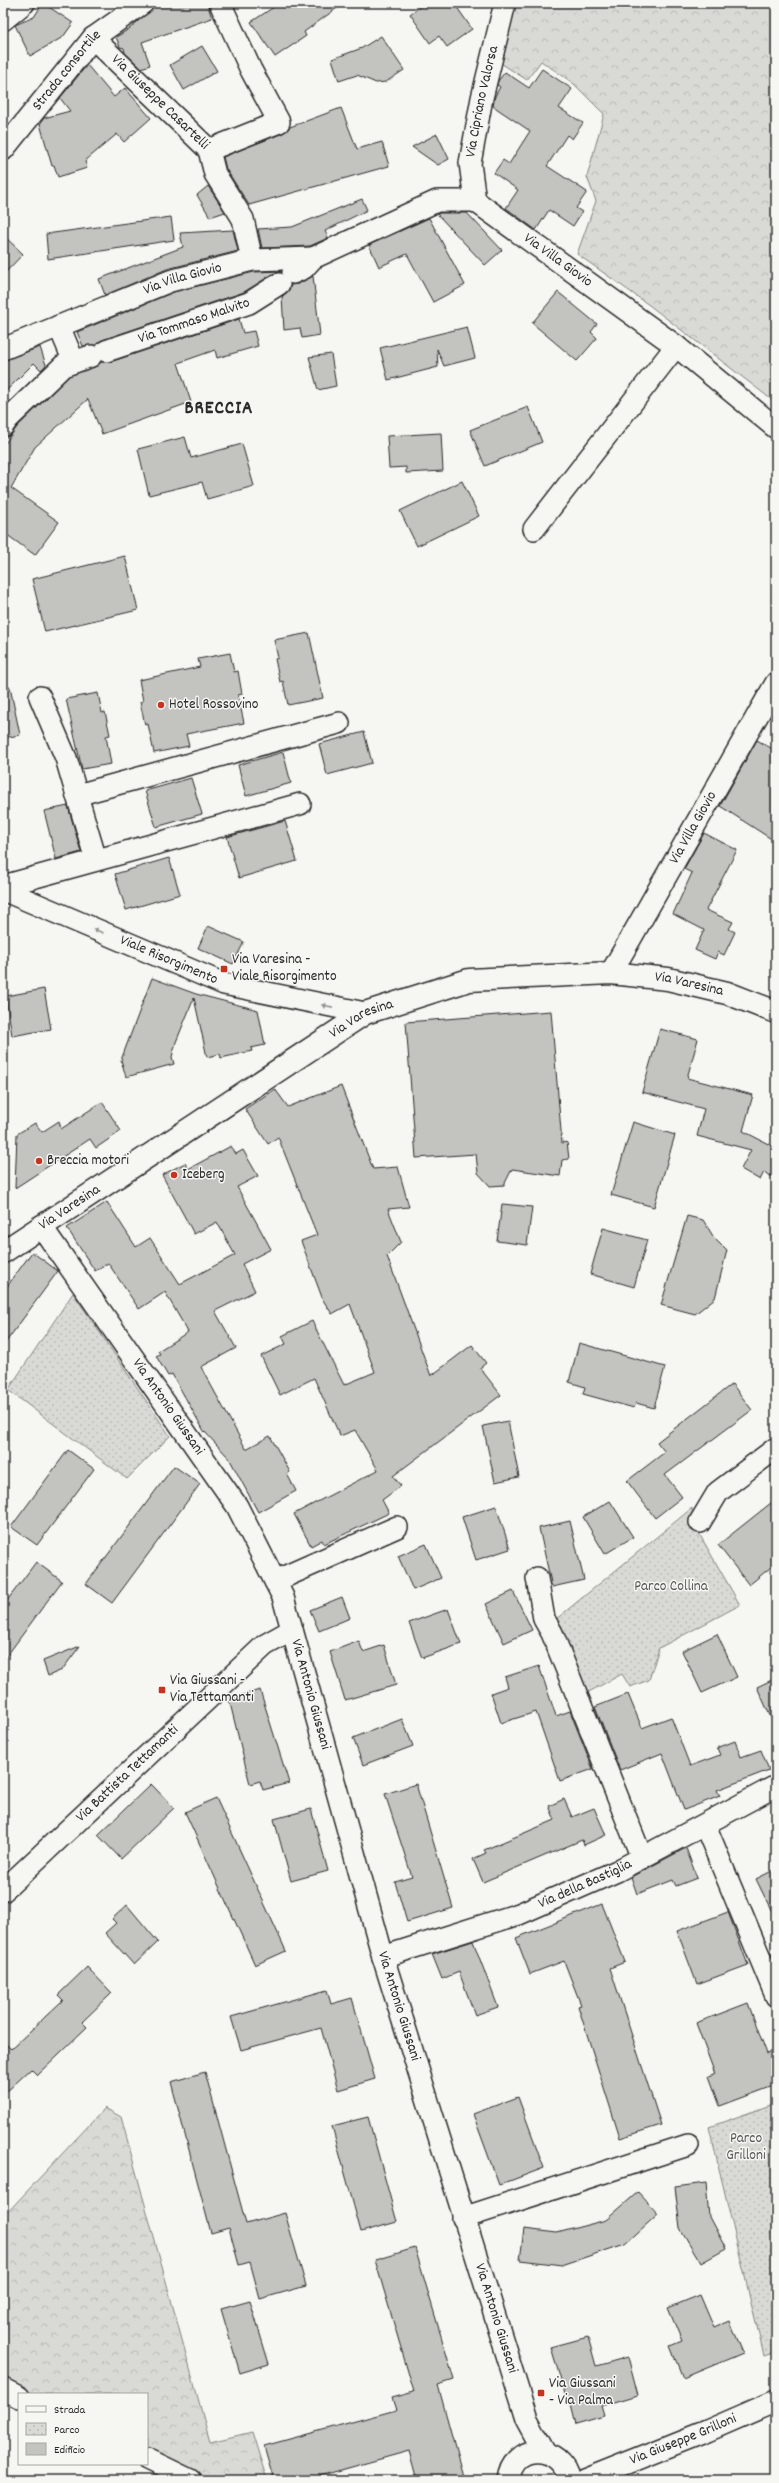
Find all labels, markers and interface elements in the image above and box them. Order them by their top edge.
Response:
street label: Strada consortile [27,24,106,116]
street label: Via Cipriano Valorsa [460,43,505,159]
street label: Via Giuseppe Casartelli [106,50,214,156]
street label: Via Villa Giovio [519,228,597,293]
street label: Via Villa Giovio [140,257,224,302]
street label: Via Tommaso Malvito [135,292,253,350]
district label: BRECCIA [185,396,253,423]
place label: Hotel Rossovino [169,694,259,716]
marker: Hotel Rossovino [156,700,166,710]
street label: Via Villa Giovio [664,787,723,868]
one-way arrow [92,928,104,934]
street label: Viale Risorgimento [116,930,221,991]
place label: Via Varesina - Viale Risorgimento [232,949,337,988]
marker: Via Varesina - Viale Risorgimento [219,964,229,974]
street label: Via Varesina [654,967,727,1003]
street label: Via Varesina [325,993,397,1045]
one-way arrow [321,1002,333,1008]
place label: Breccia motori [47,1150,129,1172]
marker: Breccia motori [34,1156,44,1166]
place label: Iceberg [182,1164,225,1186]
marker: Iceberg [169,1170,179,1180]
street label: Via Varesina [35,1179,106,1236]
street label: Via Antonio Giussani [126,1354,210,1460]
park label: Parco Collina [634,1576,709,1598]
street label: Via Antonio Giussani [284,1637,336,1753]
place label: Via Giussani - Via Tettamanti [170,1670,254,1709]
marker: Via Giussani - Via Tettamanti [157,1685,167,1695]
street label: Via Battista Tettamanti [71,1720,184,1828]
street label: Via della Bastiglia [535,1853,637,1915]
street label: Via Antonio Giussani [371,1949,426,2064]
park label: Parco Grilloni [726,2128,766,2167]
street label: Via Antonio Giussani [468,2261,523,2376]
place label: Via Giussani - Via Palma [549,2373,616,2412]
marker: Via Giussani - Via Palma [536,2388,546,2398]
legend [18,2393,148,2465]
text: Strada [54,2402,85,2419]
street label: Via Giuseppe Grilloni [627,2408,740,2472]
text: Parco [54,2422,80,2439]
text: Edificio [54,2442,85,2459]

